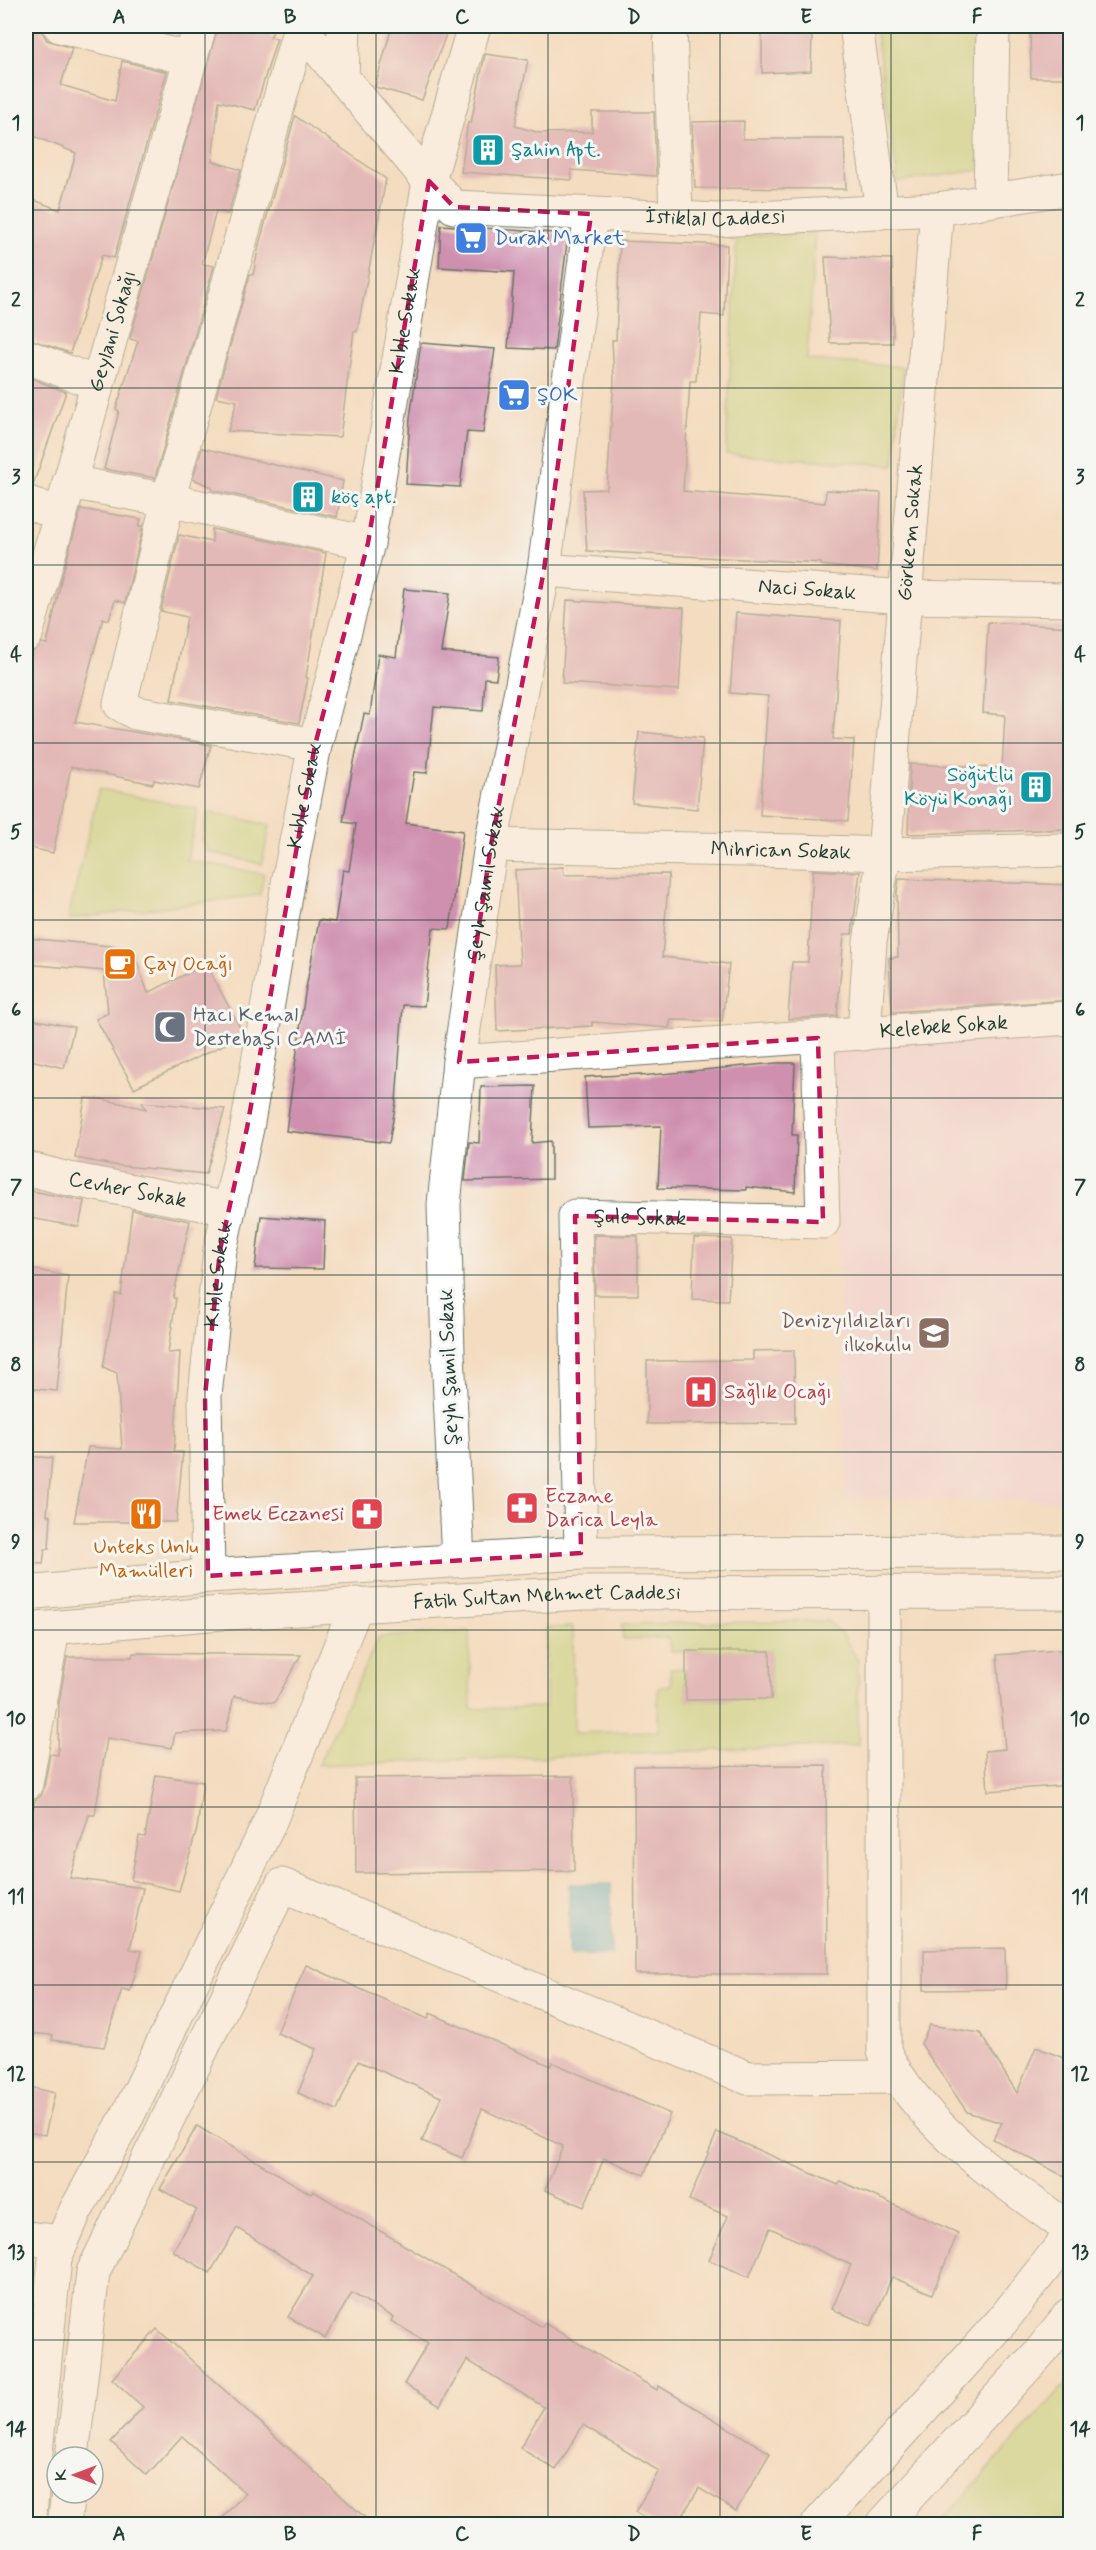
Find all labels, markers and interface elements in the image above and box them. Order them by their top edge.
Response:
text: A [112,4,126,31]
text: B [284,4,297,31]
text: C [455,4,470,31]
text: D [627,4,641,31]
text: E [800,4,812,31]
text: F [972,4,983,31]
text: 1 [12,110,20,137]
text: 1 [1076,110,1084,137]
building icon: Şahin Apt. [470,132,506,168]
place label: Şahin Apt. [511,136,601,165]
street label: İstiklal Caddesi [644,202,786,234]
supermarket icon: Durak Market [453,220,489,256]
place label: Durak Market [494,224,626,252]
street label: Kıble Sokak [383,265,428,376]
street label: Geylani Sokağı [82,267,144,395]
text: 2 [11,287,21,314]
text: 2 [1075,287,1085,314]
supermarket icon: ŞOK [496,377,532,413]
place label: ŞOK [537,381,578,409]
street label: Görkem Sokak [891,463,930,602]
text: 3 [11,464,21,491]
text: 3 [1075,464,1085,491]
building icon: köç apt. [290,479,326,515]
place label: köç apt. [331,483,396,511]
street label: Naci Sokak [757,572,858,607]
text: 4 [10,642,22,669]
text: 4 [1074,642,1086,669]
street label: Kıble Sokak [281,740,329,851]
place label: Söğütlü Köyü Konağı [904,761,1013,813]
building icon: Söğütlü Köyü Konağı [1018,769,1054,805]
street label: Şeyh Şamil Sokak [460,803,512,963]
text: 5 [10,819,22,846]
text: 5 [1074,819,1086,846]
street label: Mihrican Sokak [710,835,852,867]
cafe icon: Çay Ocağı [102,946,138,982]
place label: Çay Ocağı [143,950,233,978]
text: 6 [11,997,21,1024]
text: 6 [1075,997,1085,1024]
place label: Hacı Kemal Destebaşı CAMİ [193,1001,346,1053]
mosque icon: Hacı Kemal Destebaşı CAMİ [152,1009,188,1045]
street label: Kelebek Sokak [879,1009,1009,1046]
street label: Cevher Sokak [66,1165,189,1215]
text: 7 [10,1174,22,1201]
text: 7 [1074,1174,1086,1201]
street label: Şule Sokak [593,1202,687,1233]
street label: Kıble Sokak [198,1218,240,1329]
street label: Şeyh Şamil Sokak [432,1288,466,1446]
place label: Denizyıldızları ilkokulu [781,1307,911,1359]
school or university icon: Denizyıldızları ilkokulu [916,1315,952,1351]
text: 8 [10,1352,22,1379]
text: 8 [1074,1352,1086,1379]
hospital icon: Sağlık Ocağı [683,1374,719,1410]
place label: Sağlık Ocağı [724,1378,832,1406]
place label: Eczane Darıca Leyla [545,1482,658,1534]
pharmacy icon: Eczane Darıca Leyla [504,1490,540,1526]
restaurant icon: Unteks Unlu Mamülleri [128,1496,164,1532]
pharmacy icon: Emek Eczanesi [349,1496,385,1532]
place label: Emek Eczanesi [212,1500,344,1528]
text: 9 [11,1529,21,1556]
text: 9 [1075,1529,1085,1556]
place label: Unteks Unlu Mamülleri [93,1533,199,1585]
street label: Fatih Sultan Mehmet Caddesi [412,1579,681,1617]
text: 10 [6,1706,26,1733]
text: 10 [1070,1706,1090,1733]
text: 11 [7,1884,25,1911]
text: 11 [1071,1884,1089,1911]
text: 12 [6,2061,26,2088]
text: 12 [1070,2061,1090,2088]
text: 13 [7,2239,25,2266]
text: 13 [1071,2239,1089,2266]
text: 14 [5,2416,27,2443]
text: 14 [1069,2416,1091,2443]
north arrow [45,2445,105,2505]
text: K [51,2469,72,2481]
text: A [112,2521,126,2548]
text: B [284,2521,297,2548]
text: C [455,2521,470,2548]
text: D [627,2521,641,2548]
text: E [800,2521,812,2548]
text: F [972,2521,983,2548]

